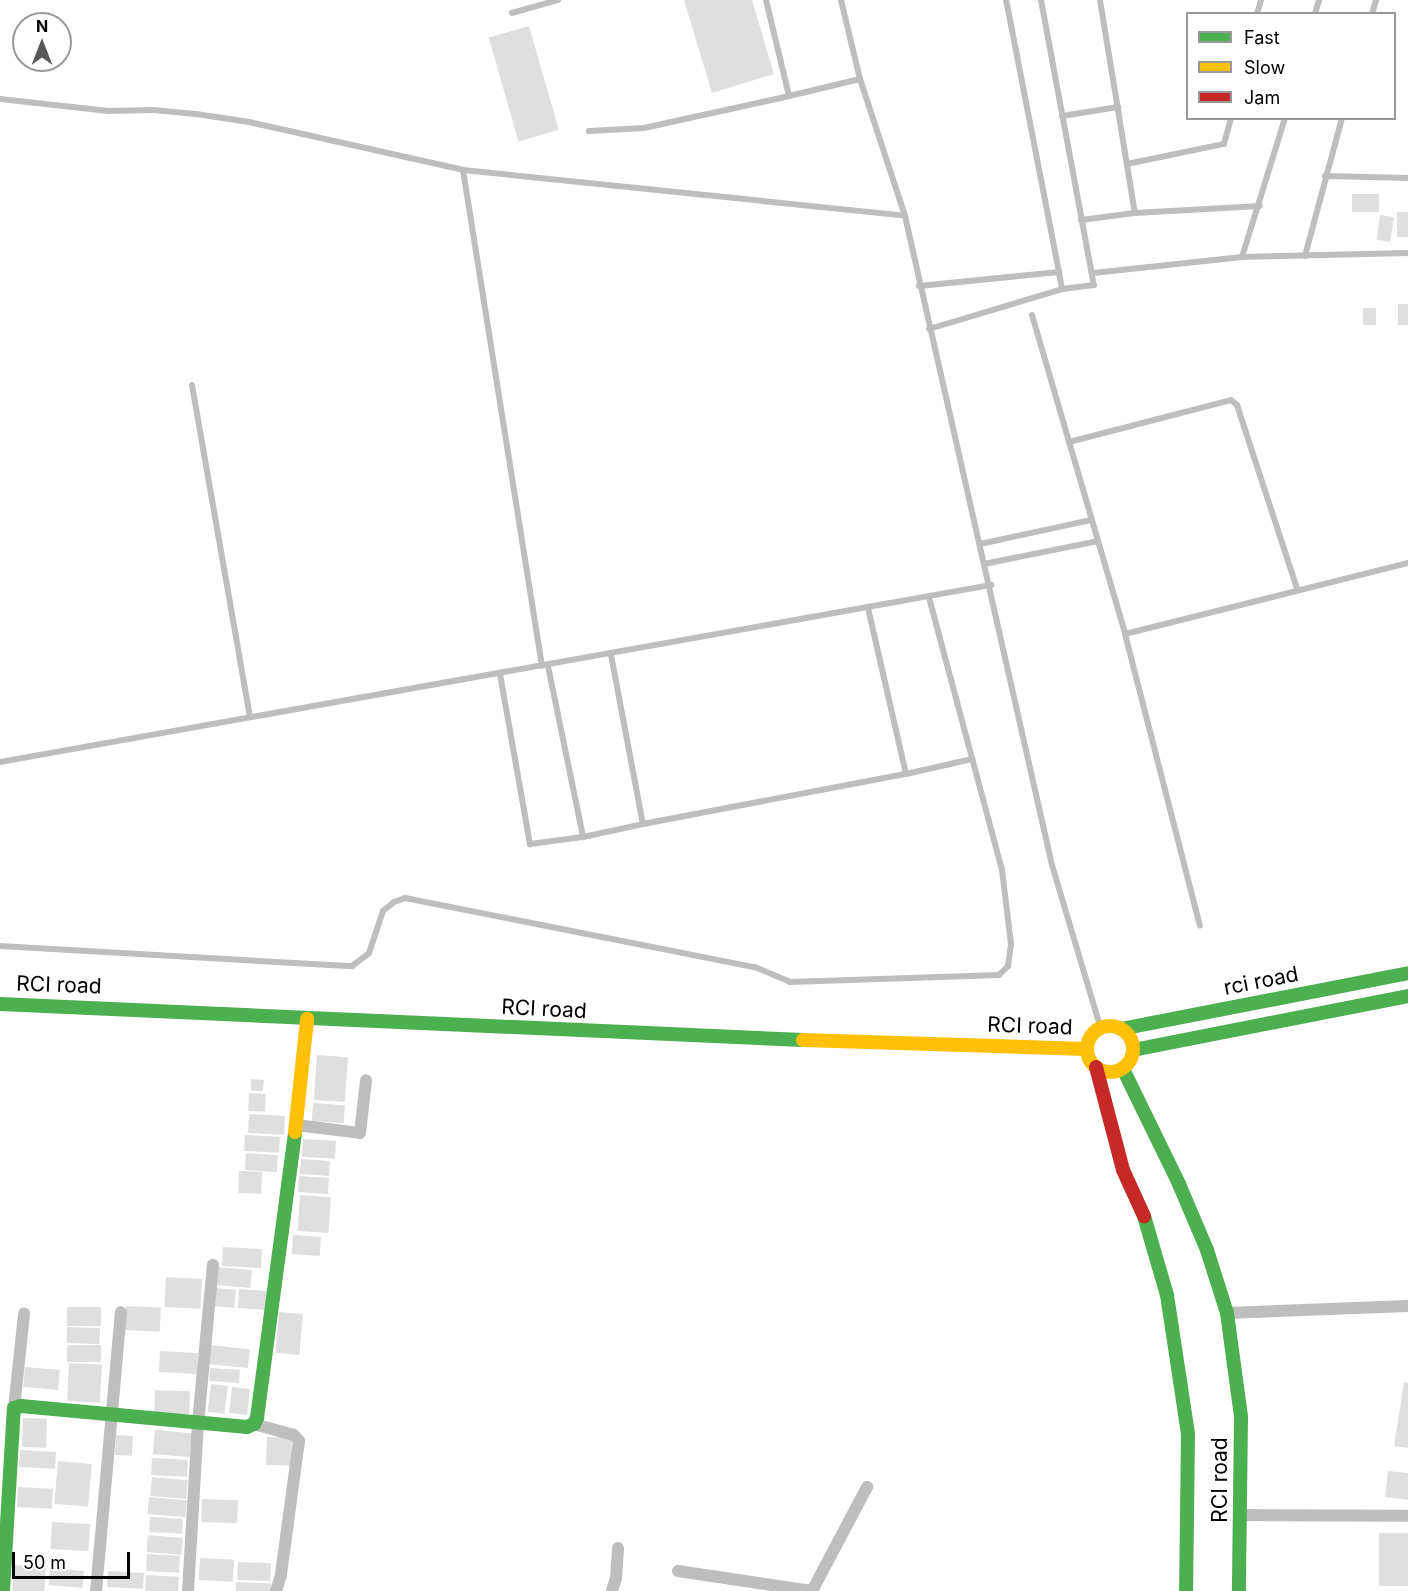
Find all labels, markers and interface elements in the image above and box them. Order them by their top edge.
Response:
north arrow [12,12,72,72]
legend [1186,12,1396,120]
text: N [36,16,48,36]
text: Fast [1244,27,1280,48]
text: Slow [1244,57,1285,78]
text: Jam [1244,87,1280,108]
street label: rci road [1222,961,1300,1001]
street label: RCI road [16,971,102,999]
street label: RCI road [501,994,587,1024]
street label: RCI road [987,1012,1073,1040]
street label: RCI road [1207,1437,1233,1523]
scale bar [15,1540,134,1578]
text: 50 m [23,1552,66,1573]

